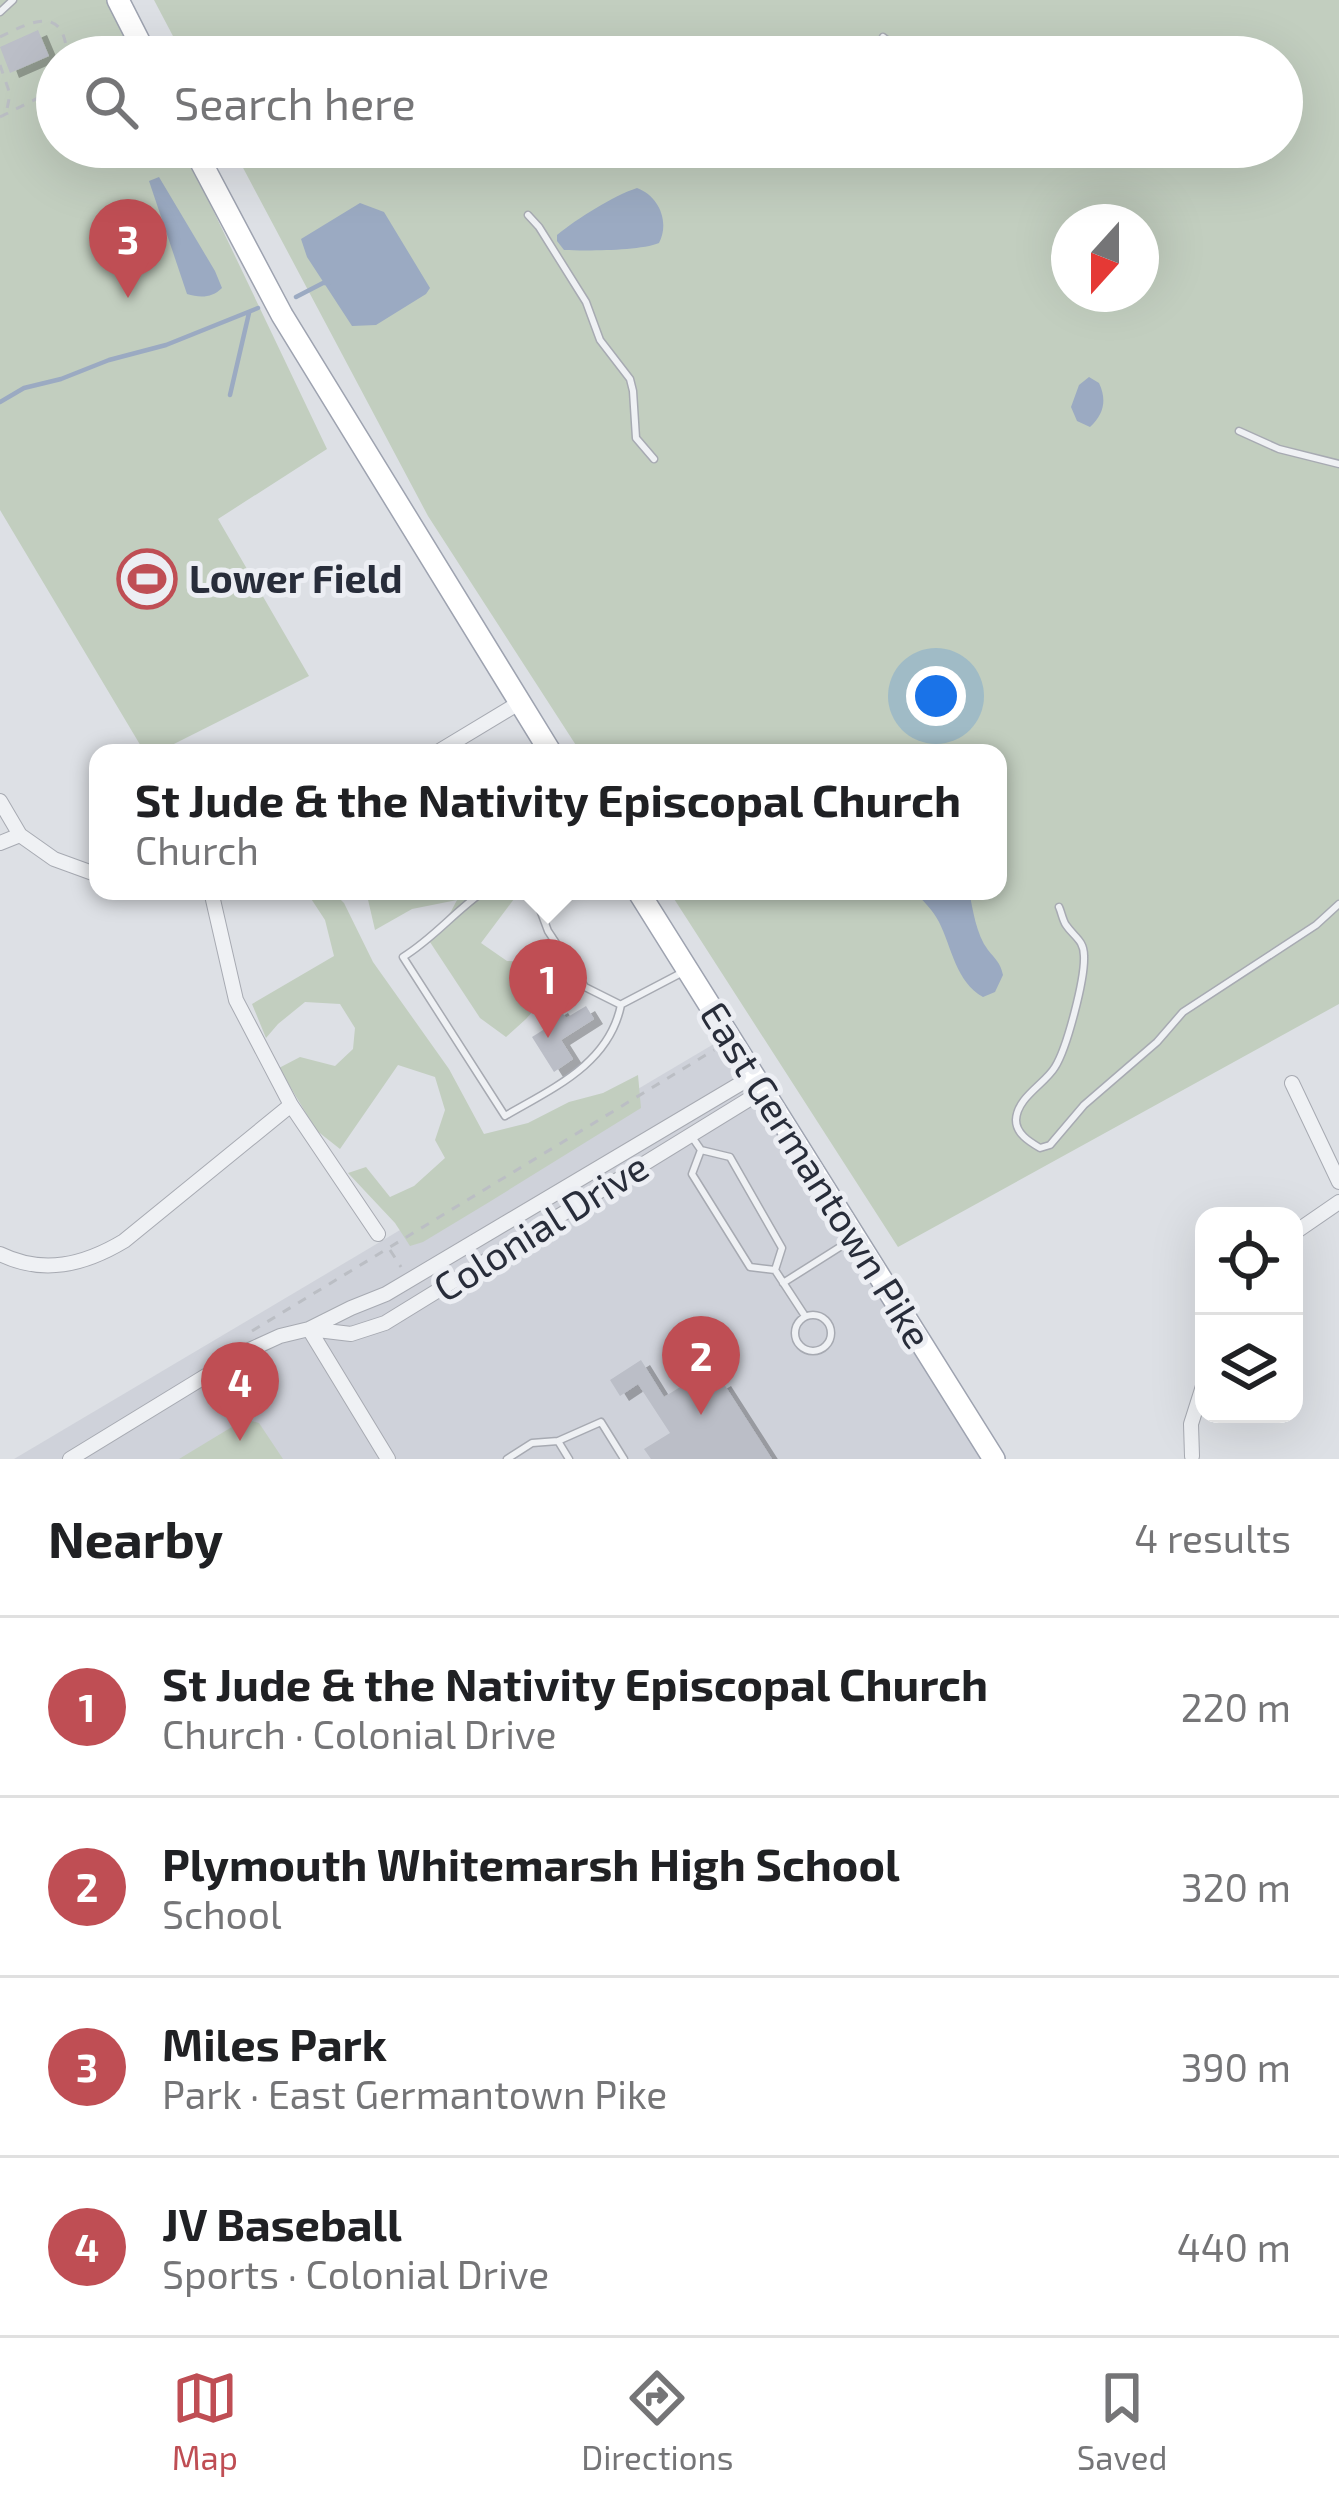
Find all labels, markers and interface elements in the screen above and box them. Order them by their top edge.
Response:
search box [36,36,1303,168]
icon: search [78,69,144,135]
text: Search here [174,75,416,129]
pin: 3 [89,199,167,298]
north arrow [1051,204,1159,312]
sports icon: Lower Field [116,548,178,610]
place label: Lower Field [189,554,403,601]
your location [906,666,966,726]
popup [89,744,1007,900]
text: St Jude & the Nativity Episcopal Church [135,772,961,826]
text: Church [135,826,259,873]
pin: 1 [509,939,587,1038]
street label: East Germantown Pike [692,992,943,1356]
street label: Colonial Drive [424,1141,656,1310]
map controls [1195,1207,1303,1423]
button: locate [1195,1207,1303,1315]
button: layers [1195,1315,1303,1423]
pin: 2 [662,1316,740,1415]
pin: 4 [201,1342,279,1441]
text: Nearby [48,1507,223,1568]
text: 4 results [1134,1514,1291,1561]
text: St Jude & the Nativity Episcopal Church [162,1656,988,1710]
text: 1 [79,1683,95,1730]
text: 220 m [1181,1683,1291,1730]
text: Church · Colonial Drive [162,1710,556,1757]
text: Plymouth Whitemarsh High School [162,1836,900,1890]
text: 2 [76,1863,98,1910]
text: 320 m [1181,1863,1291,1910]
text: School [162,1890,282,1937]
text: Miles Park [162,2016,387,2070]
text: 3 [76,2043,98,2090]
text: 390 m [1181,2043,1291,2090]
text: Park · East Germantown Pike [162,2070,667,2117]
text: JV Baseball [162,2196,402,2250]
text: 4 [75,2223,99,2270]
text: 440 m [1177,2223,1291,2270]
text: Sports · Colonial Drive [162,2250,549,2297]
tab: Map [172,2365,238,2477]
tab: Directions [581,2365,733,2477]
tab: Saved [1077,2365,1167,2477]

